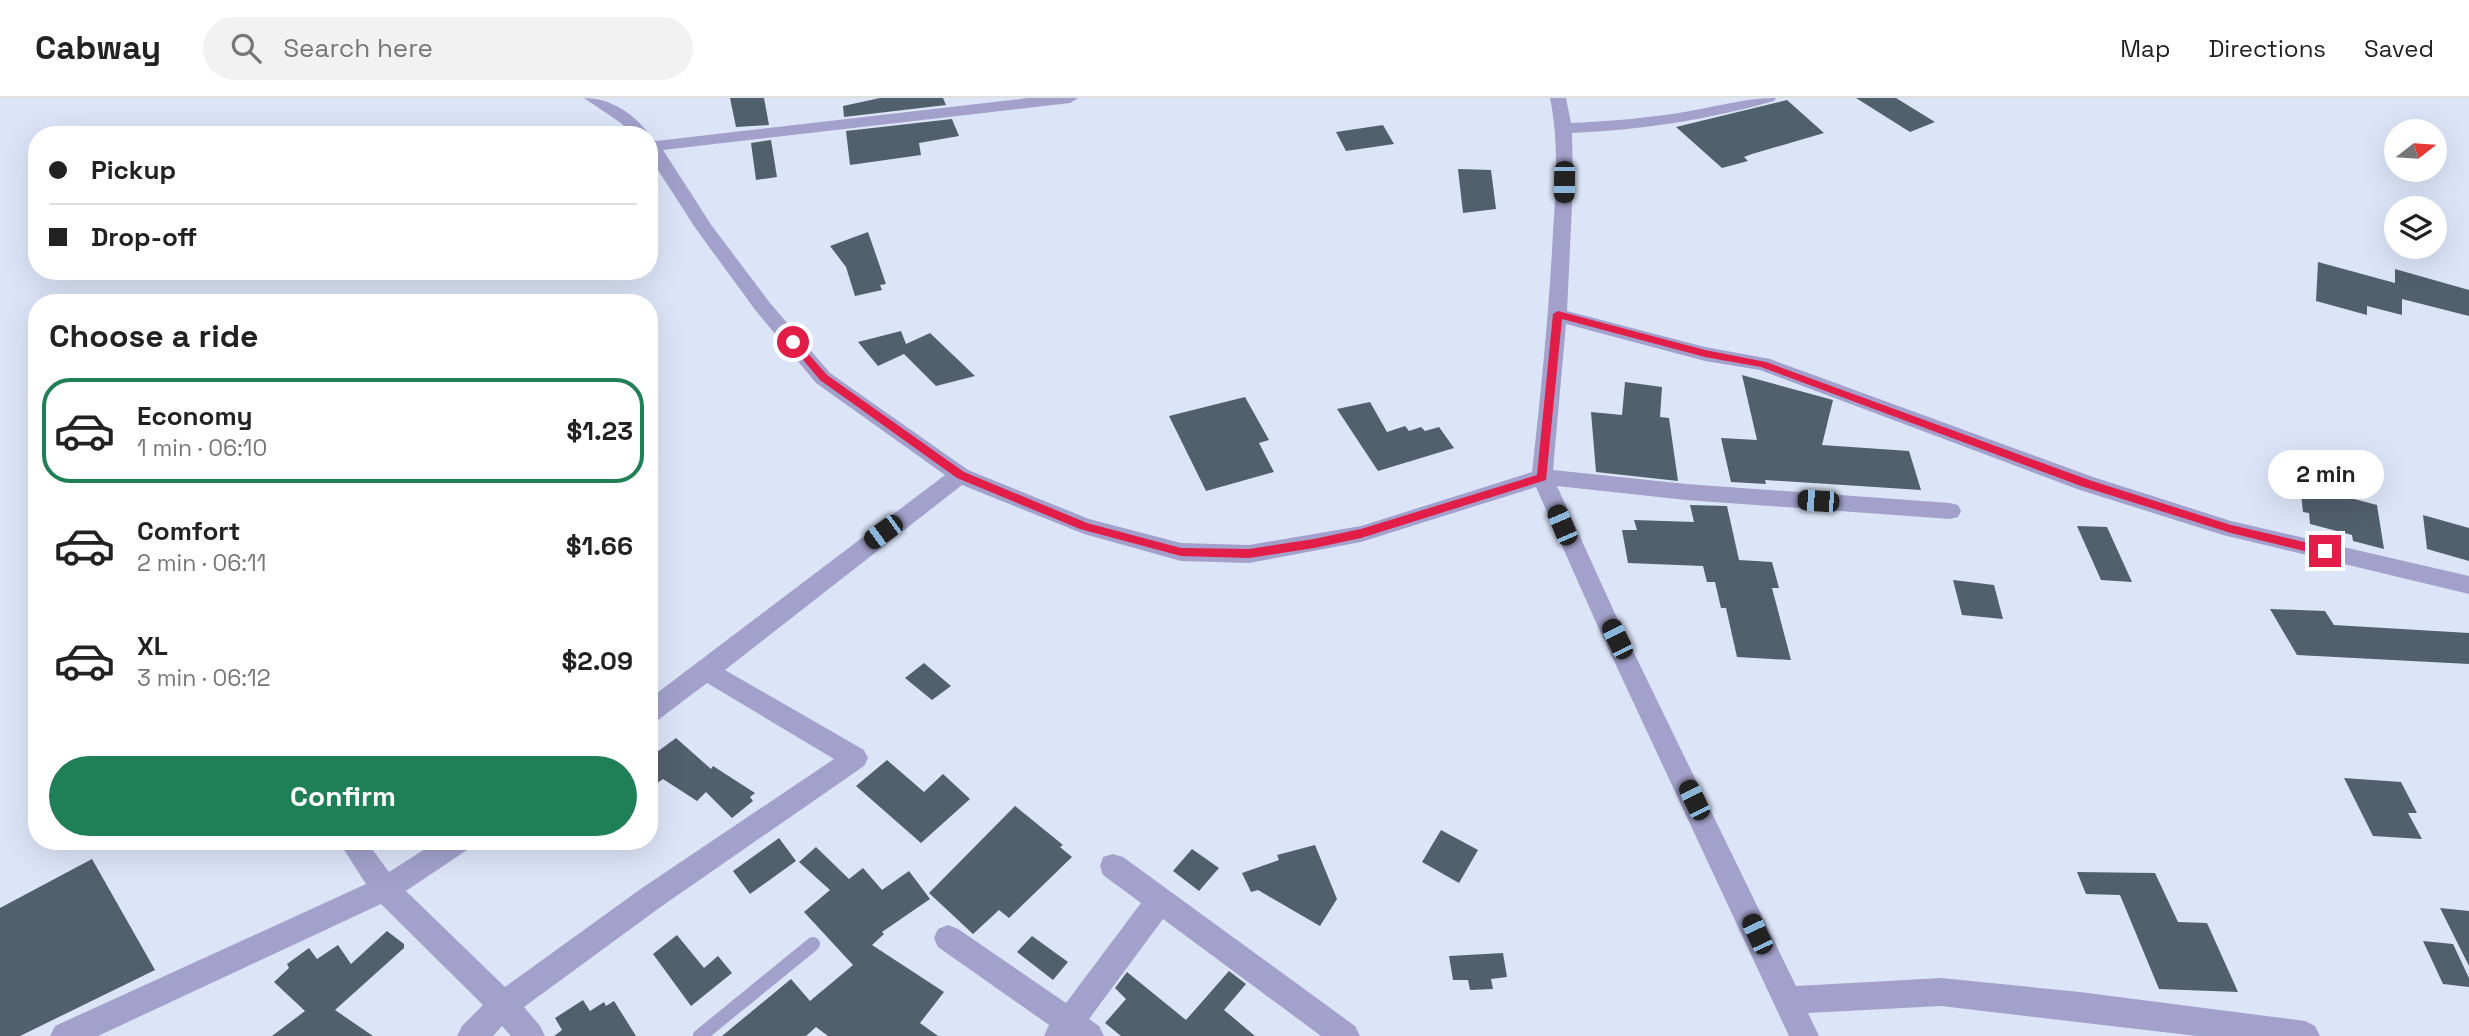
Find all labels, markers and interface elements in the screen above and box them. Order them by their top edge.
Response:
search box [203,17,693,80]
text: Cabway [35,27,161,69]
icon: search [227,29,265,67]
text: Search here [283,31,433,65]
text: Map [2120,33,2170,64]
text: Directions [2208,33,2326,64]
text: Saved [2364,33,2434,64]
north arrow [2384,119,2446,182]
map controls [2384,119,2447,259]
text: Pickup [91,153,176,187]
car [1554,161,1575,203]
button: layers [2384,196,2447,259]
text: Drop-off [91,220,197,254]
text: Choose a ride [49,316,259,356]
route start [777,326,809,358]
icon: car [53,399,116,462]
text: Economy [137,399,253,433]
text: $1.23 [566,414,633,448]
text: 1 min · 06:10 [137,433,267,463]
callout: 2 min [2267,449,2383,498]
text: 2 min [2296,459,2356,489]
car [1797,489,1840,513]
car [1545,502,1580,548]
car [860,511,907,553]
icon: car [53,514,116,577]
text: Comfort [137,514,240,548]
text: $1.66 [566,529,633,563]
route end [2309,535,2341,567]
text: 2 min · 06:11 [137,548,266,578]
car [1599,616,1636,662]
icon: car [53,629,116,692]
text: XL [137,629,168,663]
text: $2.09 [561,644,633,678]
text: 3 min · 06:12 [137,663,271,693]
button: Confirm [49,756,637,836]
car [1676,777,1713,823]
car [1739,911,1776,957]

